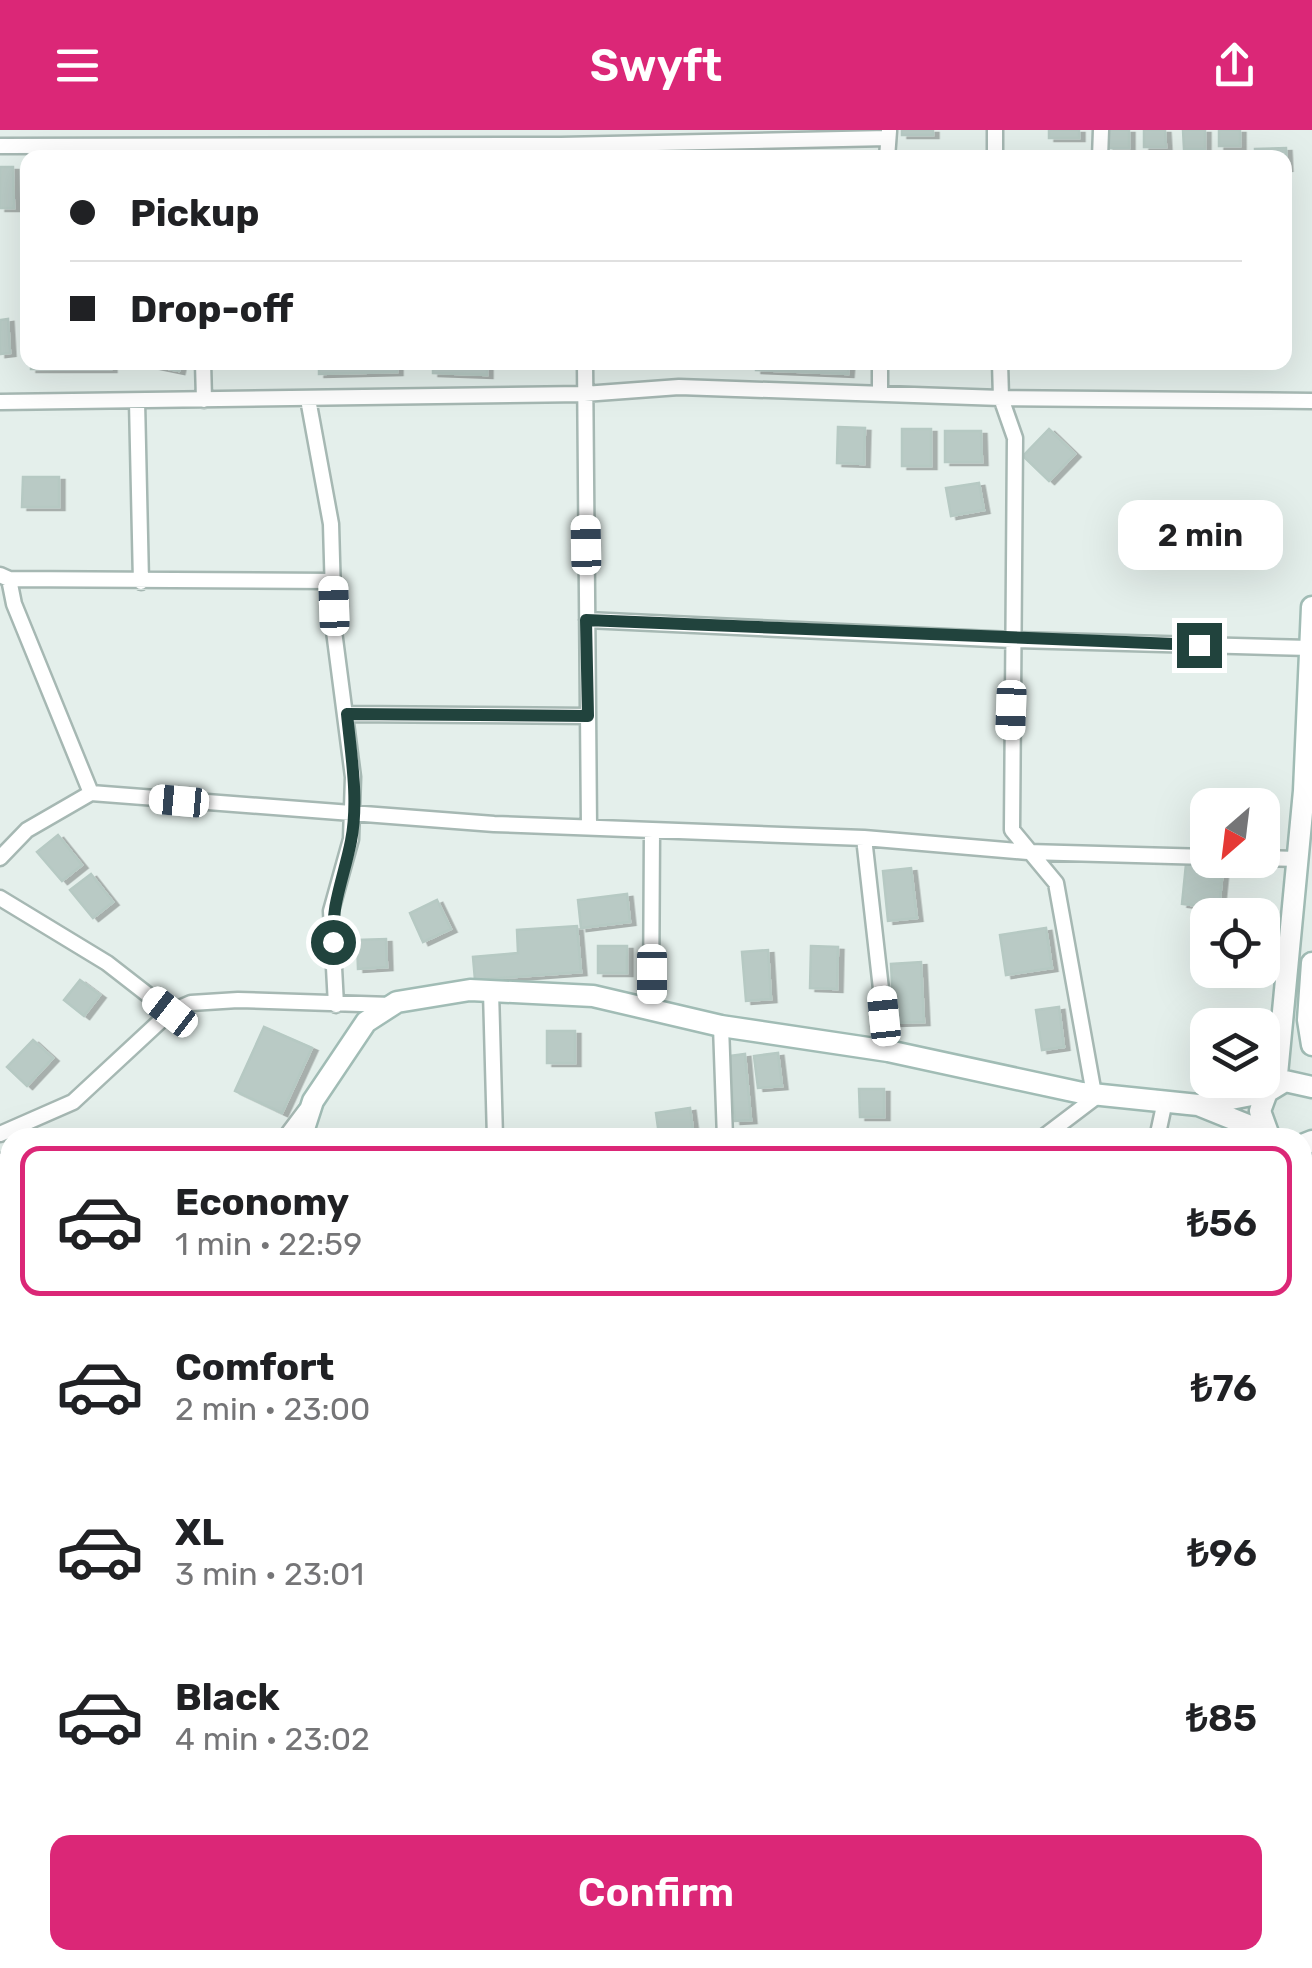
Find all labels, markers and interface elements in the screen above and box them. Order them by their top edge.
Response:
icon: menu [50,38,105,93]
icon: share [1207,38,1262,93]
text: Swyft [590,39,722,92]
text: Pickup [130,190,259,236]
text: Drop-off [130,286,293,332]
callout: 2 min [1116,500,1282,570]
car [570,515,602,575]
text: 2 min [1158,516,1243,554]
car [318,575,350,637]
route end [1177,623,1222,668]
car [995,679,1027,741]
car [148,783,210,819]
north arrow [1190,788,1280,878]
map controls [1190,788,1280,1098]
button: locate [1190,898,1280,988]
route start [311,920,356,965]
car [637,944,667,1004]
car [137,982,203,1042]
car [866,985,902,1047]
button: layers [1190,1008,1280,1098]
icon: car [55,1176,145,1266]
text: Economy [175,1179,349,1225]
text: ₺56 [1187,1200,1257,1246]
text: 1 min · 22:59 [175,1225,362,1263]
icon: car [55,1341,145,1431]
text: Comfort [175,1344,334,1390]
text: ₺76 [1191,1365,1257,1411]
text: 2 min · 23:00 [175,1390,370,1428]
icon: car [55,1506,145,1596]
text: XL [175,1509,224,1555]
text: ₺96 [1187,1530,1257,1576]
text: 3 min · 23:01 [175,1555,364,1593]
icon: car [55,1671,145,1761]
text: Black [175,1674,280,1720]
text: ₺85 [1186,1695,1257,1741]
text: 4 min · 23:02 [175,1720,370,1758]
button: Confirm [50,1835,1262,1950]

